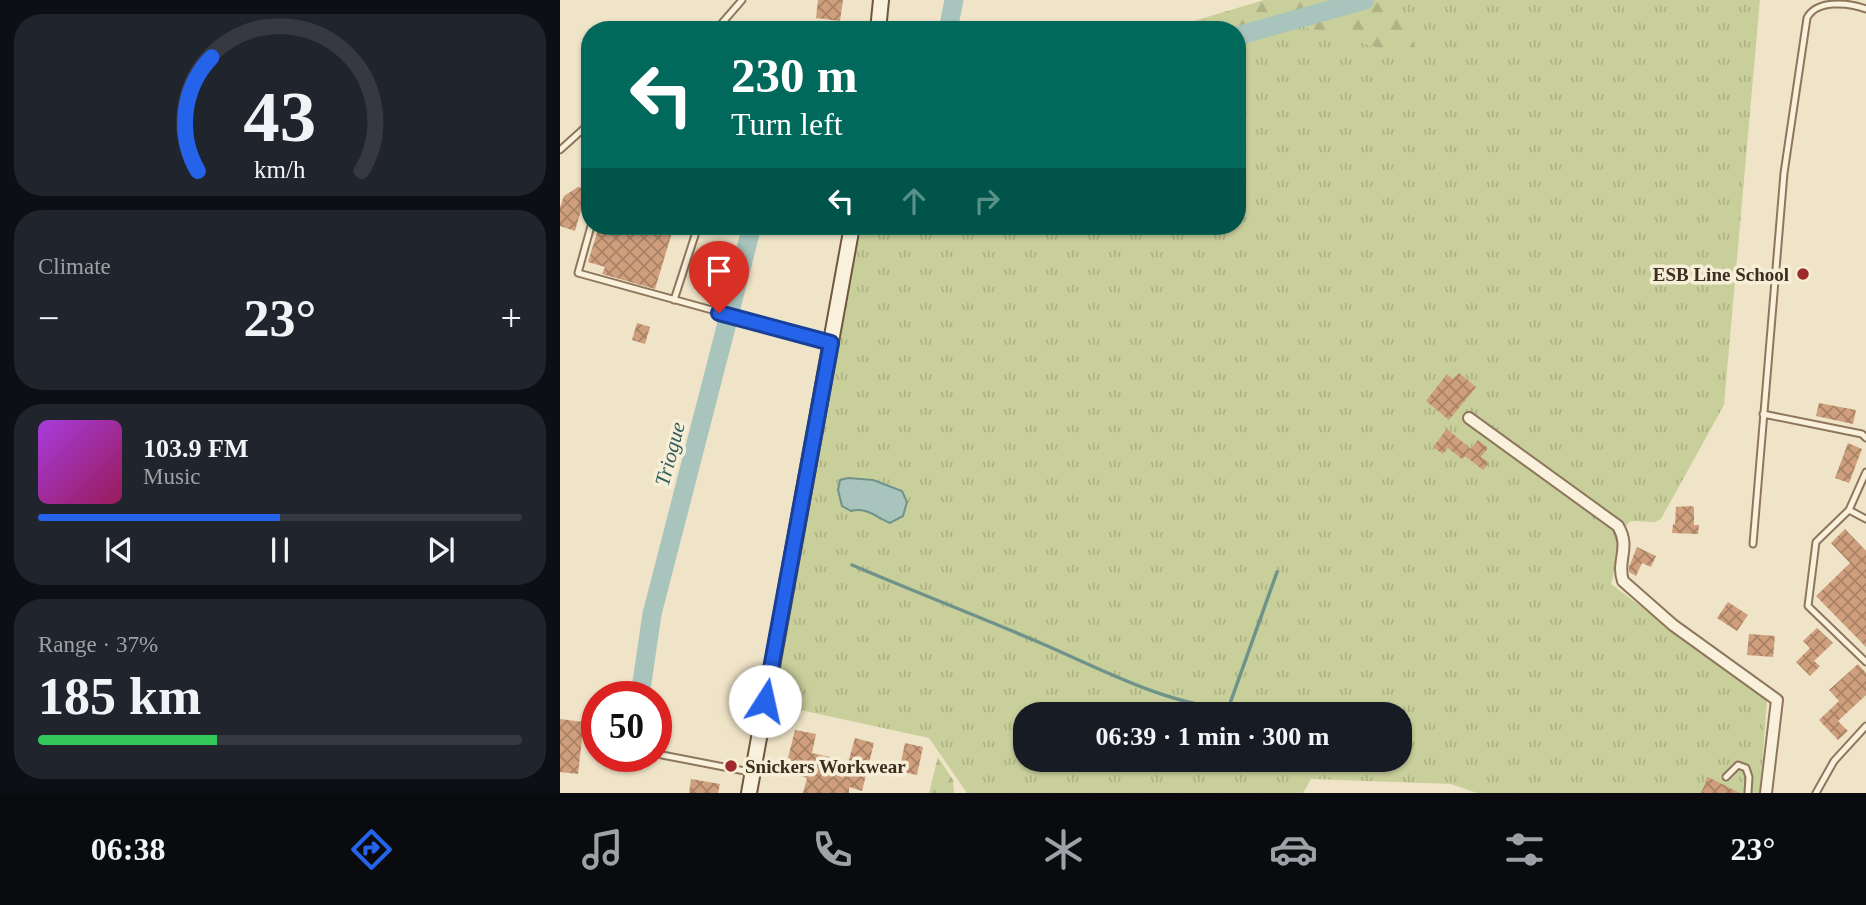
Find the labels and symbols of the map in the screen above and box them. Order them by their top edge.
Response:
pin [689,241,749,313]
place label: ESB Line School [1653,264,1789,285]
marker: ESB Line School [1795,266,1811,282]
water label: Triogue [650,419,690,489]
position arrow [728,664,802,738]
speed limit sign: 50 [581,681,672,772]
place label: Snickers Workwear [745,756,906,777]
marker: Snickers Workwear [723,758,739,774]

